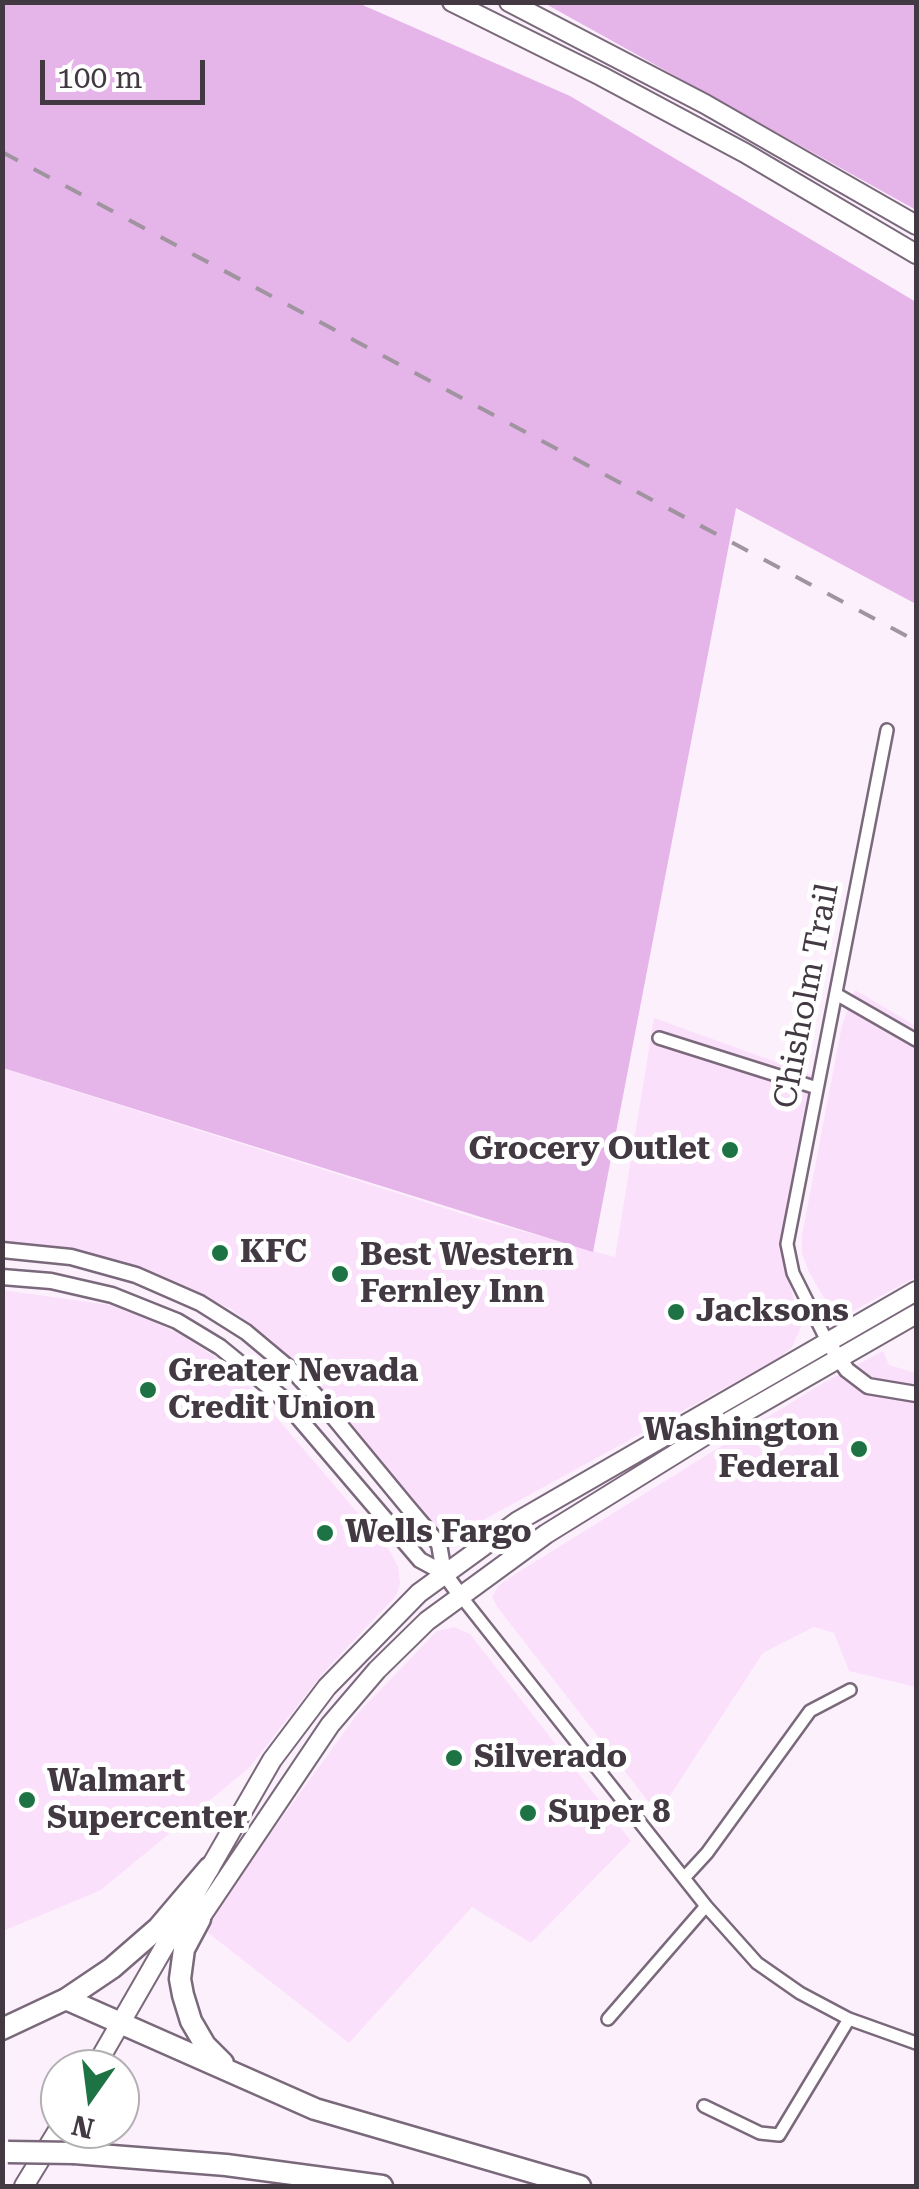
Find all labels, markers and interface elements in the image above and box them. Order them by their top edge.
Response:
scale bar [45,40,210,102]
text: 100 m [57,60,142,95]
street label: Chisholm Trail [766,880,848,1112]
place label: Grocery Outlet [468,1131,710,1169]
marker: Grocery Outlet [719,1139,741,1161]
place label: KFC [240,1234,307,1272]
place label: Best Western Fernley Inn [360,1237,574,1312]
marker: KFC [209,1242,231,1264]
marker: Best Western Fernley Inn [329,1263,351,1285]
place label: Jacksons [696,1293,849,1331]
marker: Jacksons [665,1301,687,1323]
place label: Greater Nevada Credit Union [168,1353,418,1428]
marker: Greater Nevada Credit Union [137,1379,159,1401]
place label: Washington Federal [643,1412,839,1487]
marker: Washington Federal [848,1438,870,1460]
place label: Wells Fargo [345,1514,532,1552]
marker: Wells Fargo [314,1522,336,1544]
place label: Silverado [474,1739,627,1777]
marker: Silverado [443,1747,465,1769]
place label: Walmart Supercenter [47,1763,248,1838]
marker: Walmart Supercenter [16,1789,38,1811]
place label: Super 8 [548,1794,670,1832]
marker: Super 8 [517,1802,539,1824]
north arrow [40,2049,140,2149]
text: N [69,2108,98,2145]

